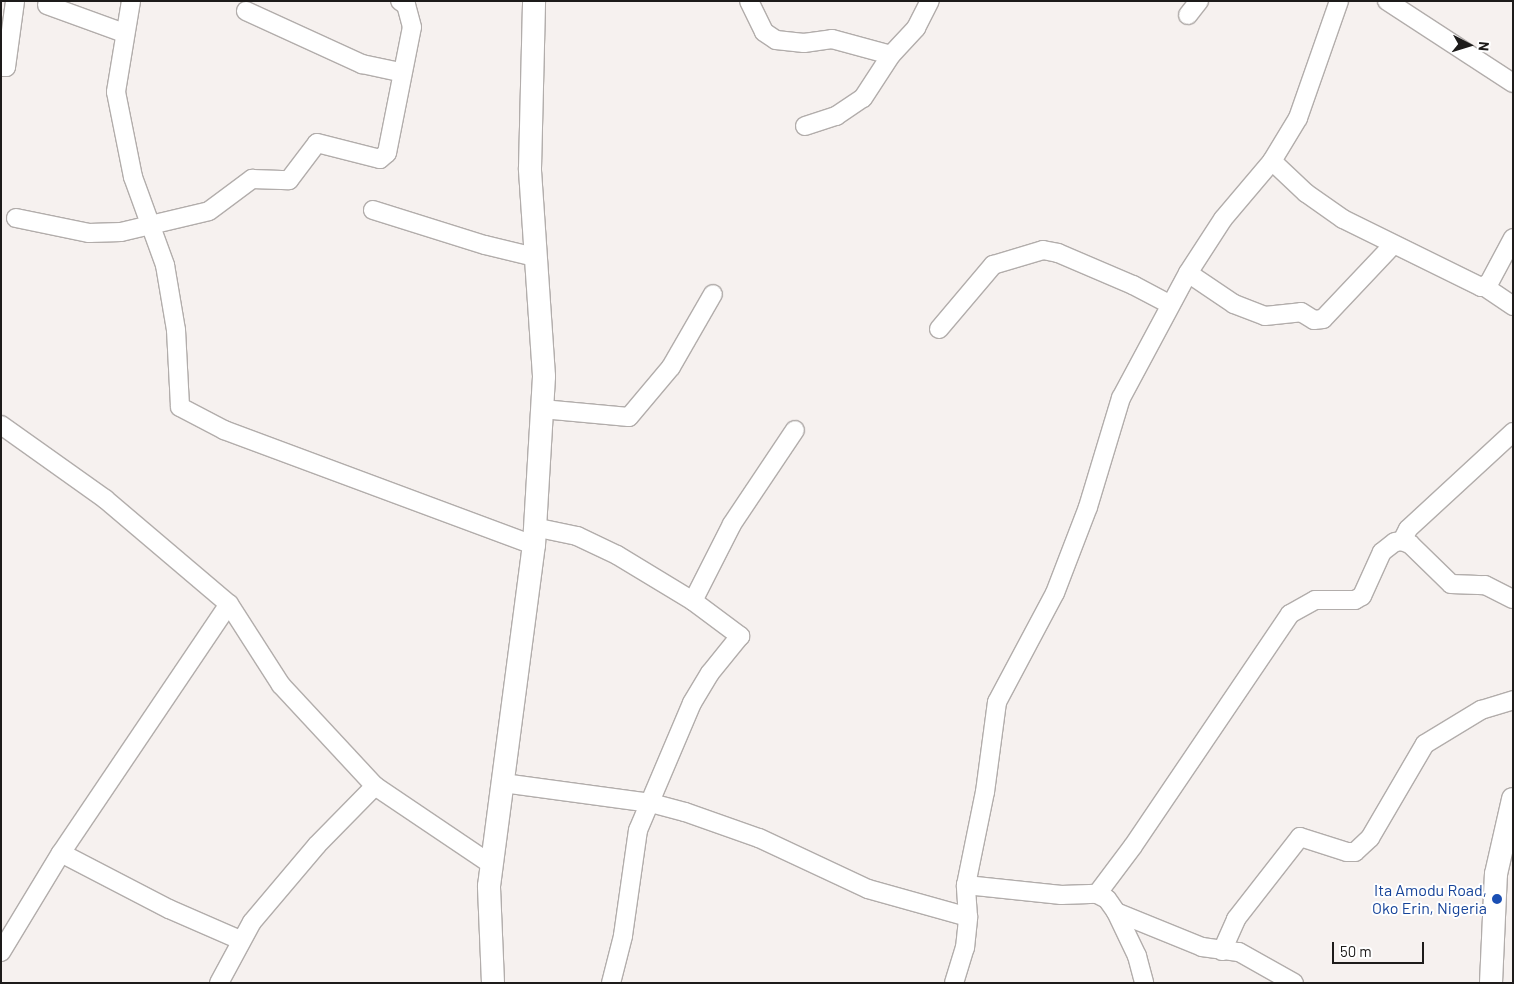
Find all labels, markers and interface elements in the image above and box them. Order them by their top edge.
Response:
north arrow [1444,20,1494,70]
text: N [1476,41,1493,52]
place label: Ita Amodu Road, Oko Erin, Nigeria [1372,880,1487,918]
marker: Ita Amodu Road, Oko Erin, Nigeria [1491,893,1503,905]
scale bar [1334,932,1426,964]
text: 50 m [1340,942,1372,960]

